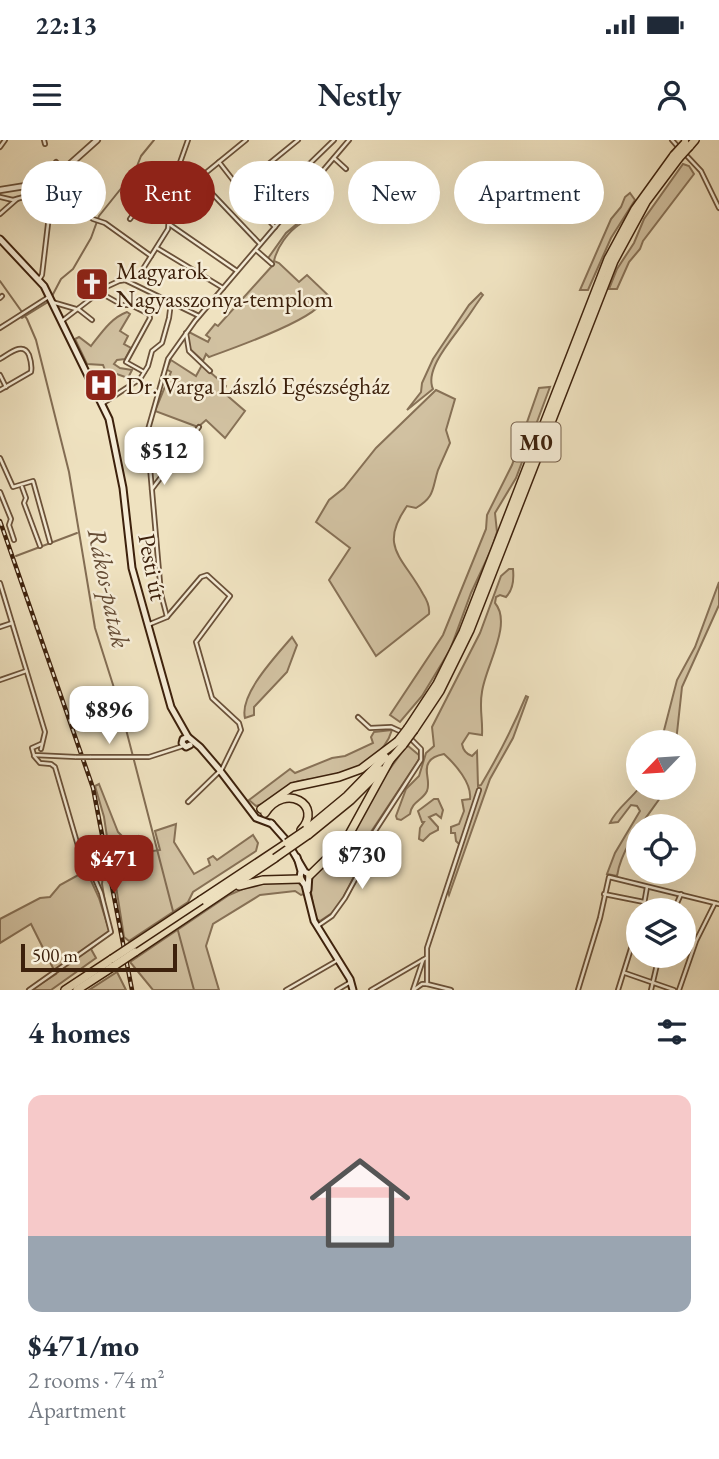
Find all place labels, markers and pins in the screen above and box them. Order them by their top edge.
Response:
place label: Magyarok Nagyasszonya-templom [116,255,334,314]
church icon: Magyarok Nagyasszonya-templom [73,265,111,303]
hospital icon: Dr. Varga László Egészségház [82,366,120,404]
place label: Dr. Varga László Egészségház [126,370,390,401]
pin: $512 [123,428,205,487]
pin: $896 [68,686,150,746]
pin: $730 [321,832,403,891]
pin: $471 [73,836,155,895]

